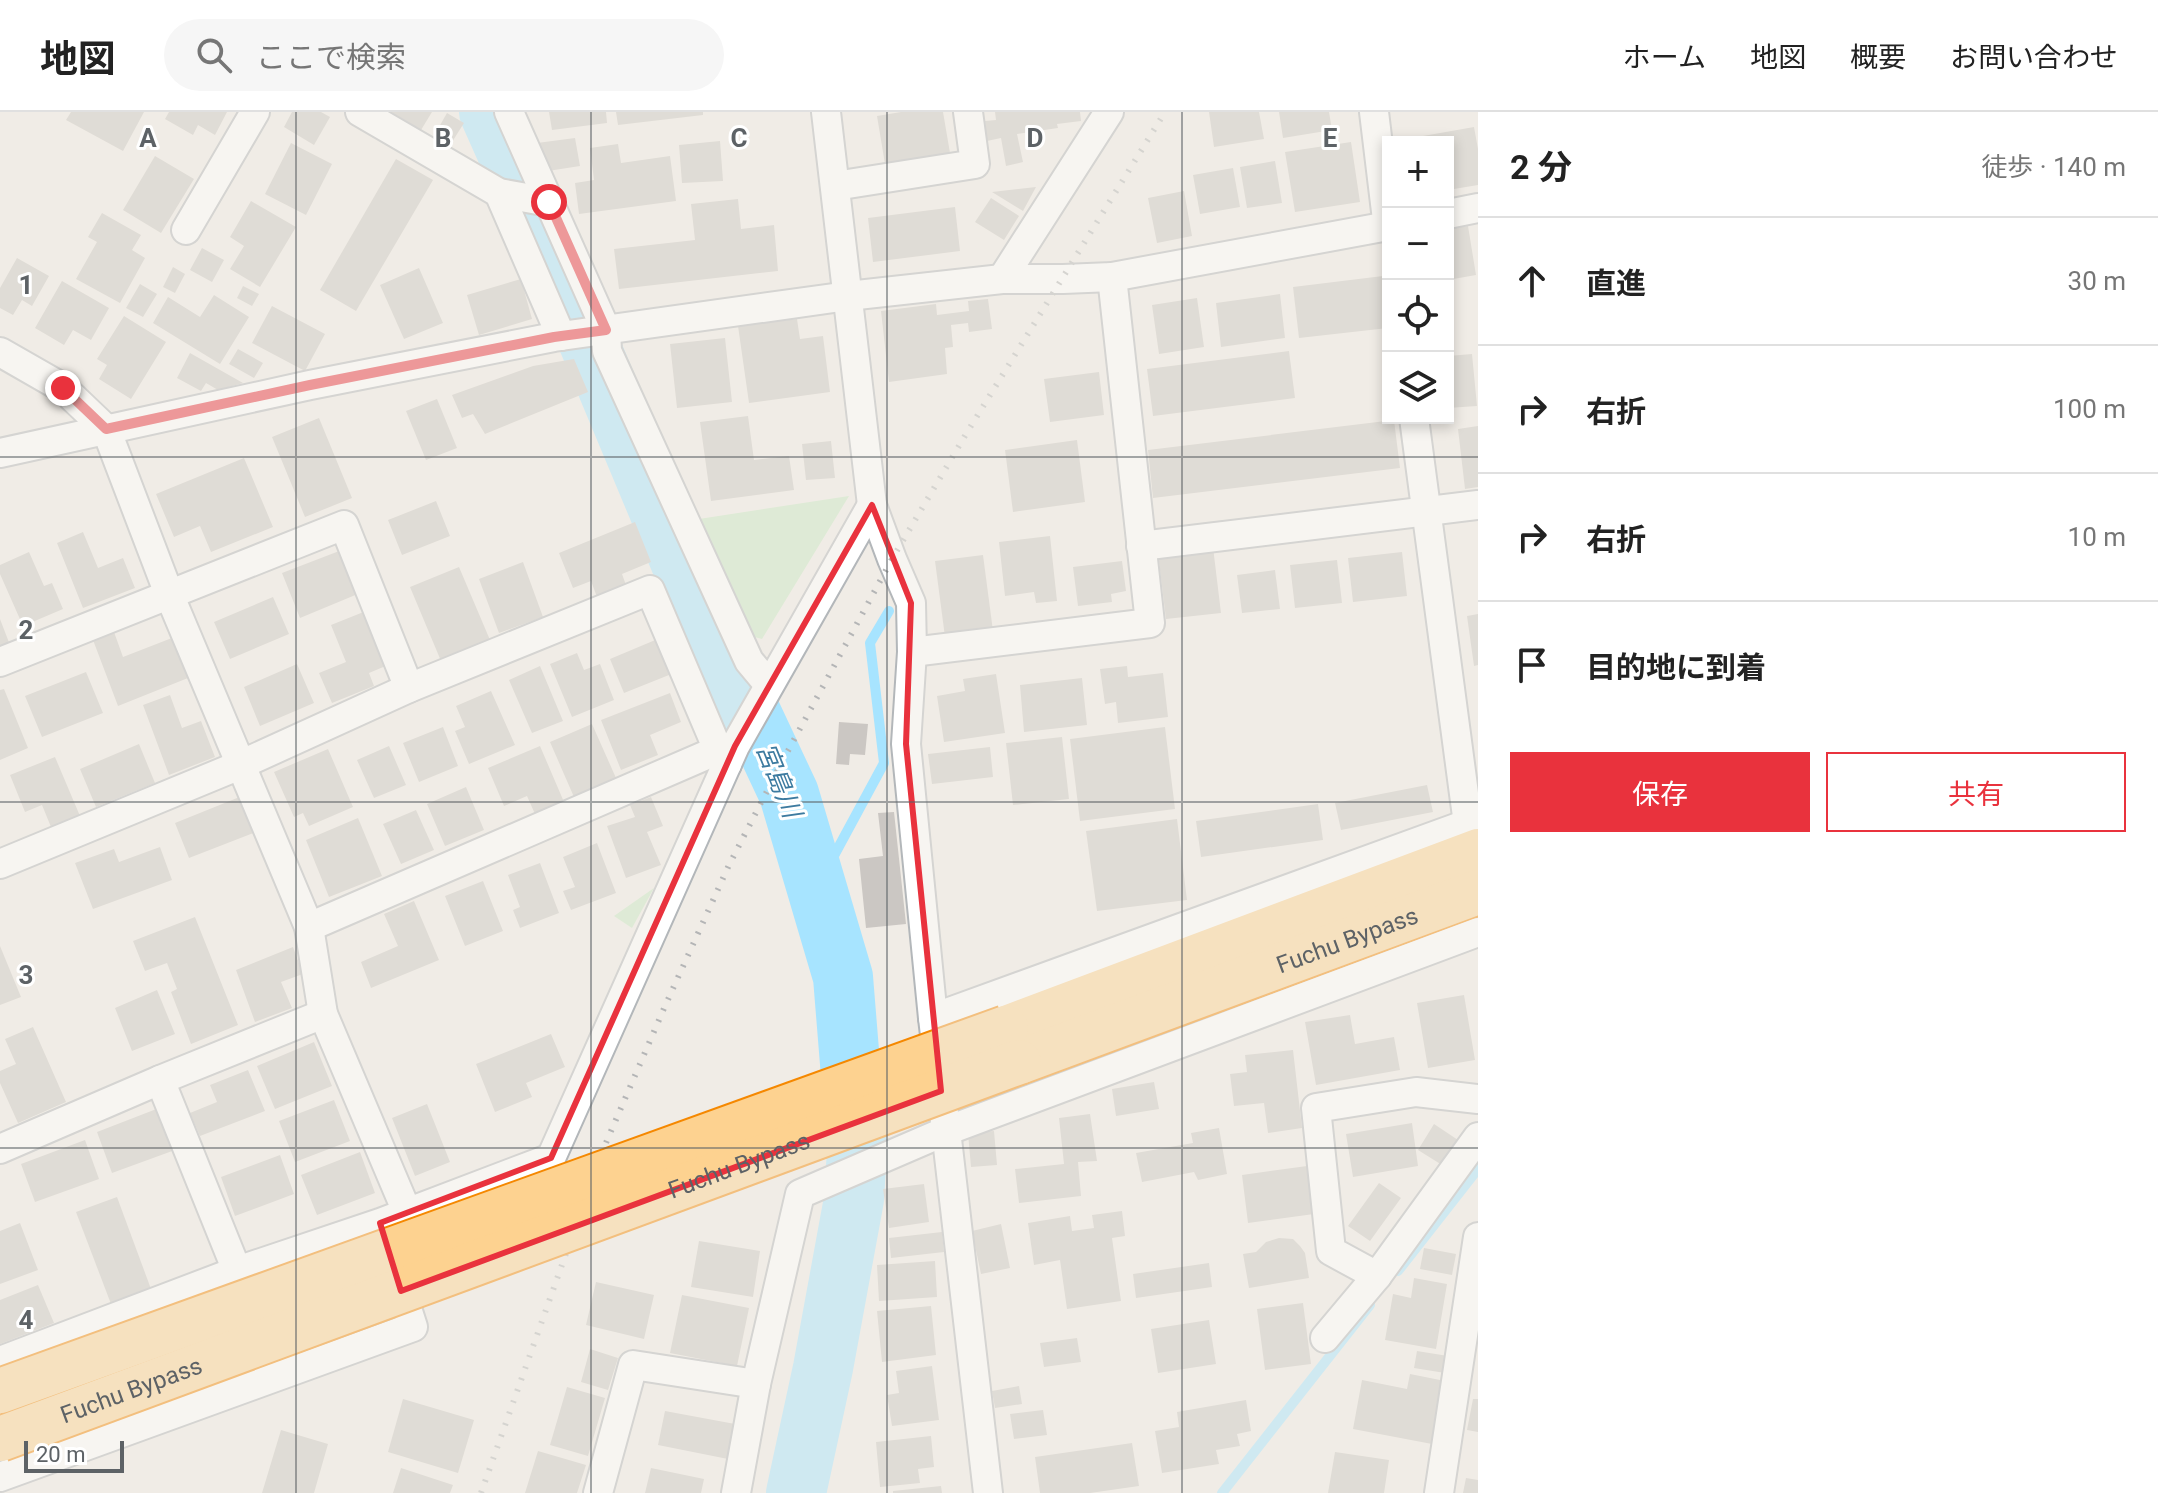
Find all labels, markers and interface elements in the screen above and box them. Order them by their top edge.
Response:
search box [164,19,724,91]
icon: search [192,33,236,77]
text: 地図 [40,37,116,81]
text: ここで検索 [256,40,406,75]
text: ホーム [1623,41,1706,74]
text: 地図 [1750,41,1806,74]
text: 概要 [1850,41,1906,74]
text: お問い合わせ [1950,41,2118,74]
text: A [139,123,157,153]
text: B [435,123,451,153]
text: C [730,123,748,153]
text: D [1027,123,1043,153]
text: E [1323,123,1338,153]
map controls [1382,136,1454,424]
button: + [1382,136,1454,208]
text: 2 分 [1510,147,1572,187]
text: 徒歩 · 140 m [1981,152,2126,182]
route start [531,184,567,220]
button: − [1382,208,1454,280]
icon: ahead [1510,259,1554,303]
text: 直進 [1586,266,1646,301]
text: 30 m [2068,266,2126,296]
text: 1 [19,270,33,300]
button: locate [1382,280,1454,352]
button: layers [1382,352,1454,424]
route end [45,370,81,406]
icon: right [1510,387,1554,431]
text: 右折 [1586,394,1646,429]
text: 100 m [2053,394,2126,424]
icon: right [1510,515,1554,559]
text: 右折 [1586,522,1646,557]
text: 10 m [2068,522,2126,552]
text: 2 [19,615,33,645]
icon: arrive [1510,643,1554,687]
text: 目的地に到着 [1586,650,1766,685]
water label: 宮島川 [750,738,809,825]
button: 保存 [1510,752,1810,832]
button: 共有 [1826,752,2126,832]
street label: Fuchu Bypass [1273,901,1422,979]
text: 3 [19,960,33,990]
street label: Fuchu Bypass [664,1127,814,1205]
text: 4 [19,1305,34,1335]
street label: Fuchu Bypass [57,1351,206,1429]
scale bar [24,1437,124,1473]
text: 20 m [36,1442,85,1467]

